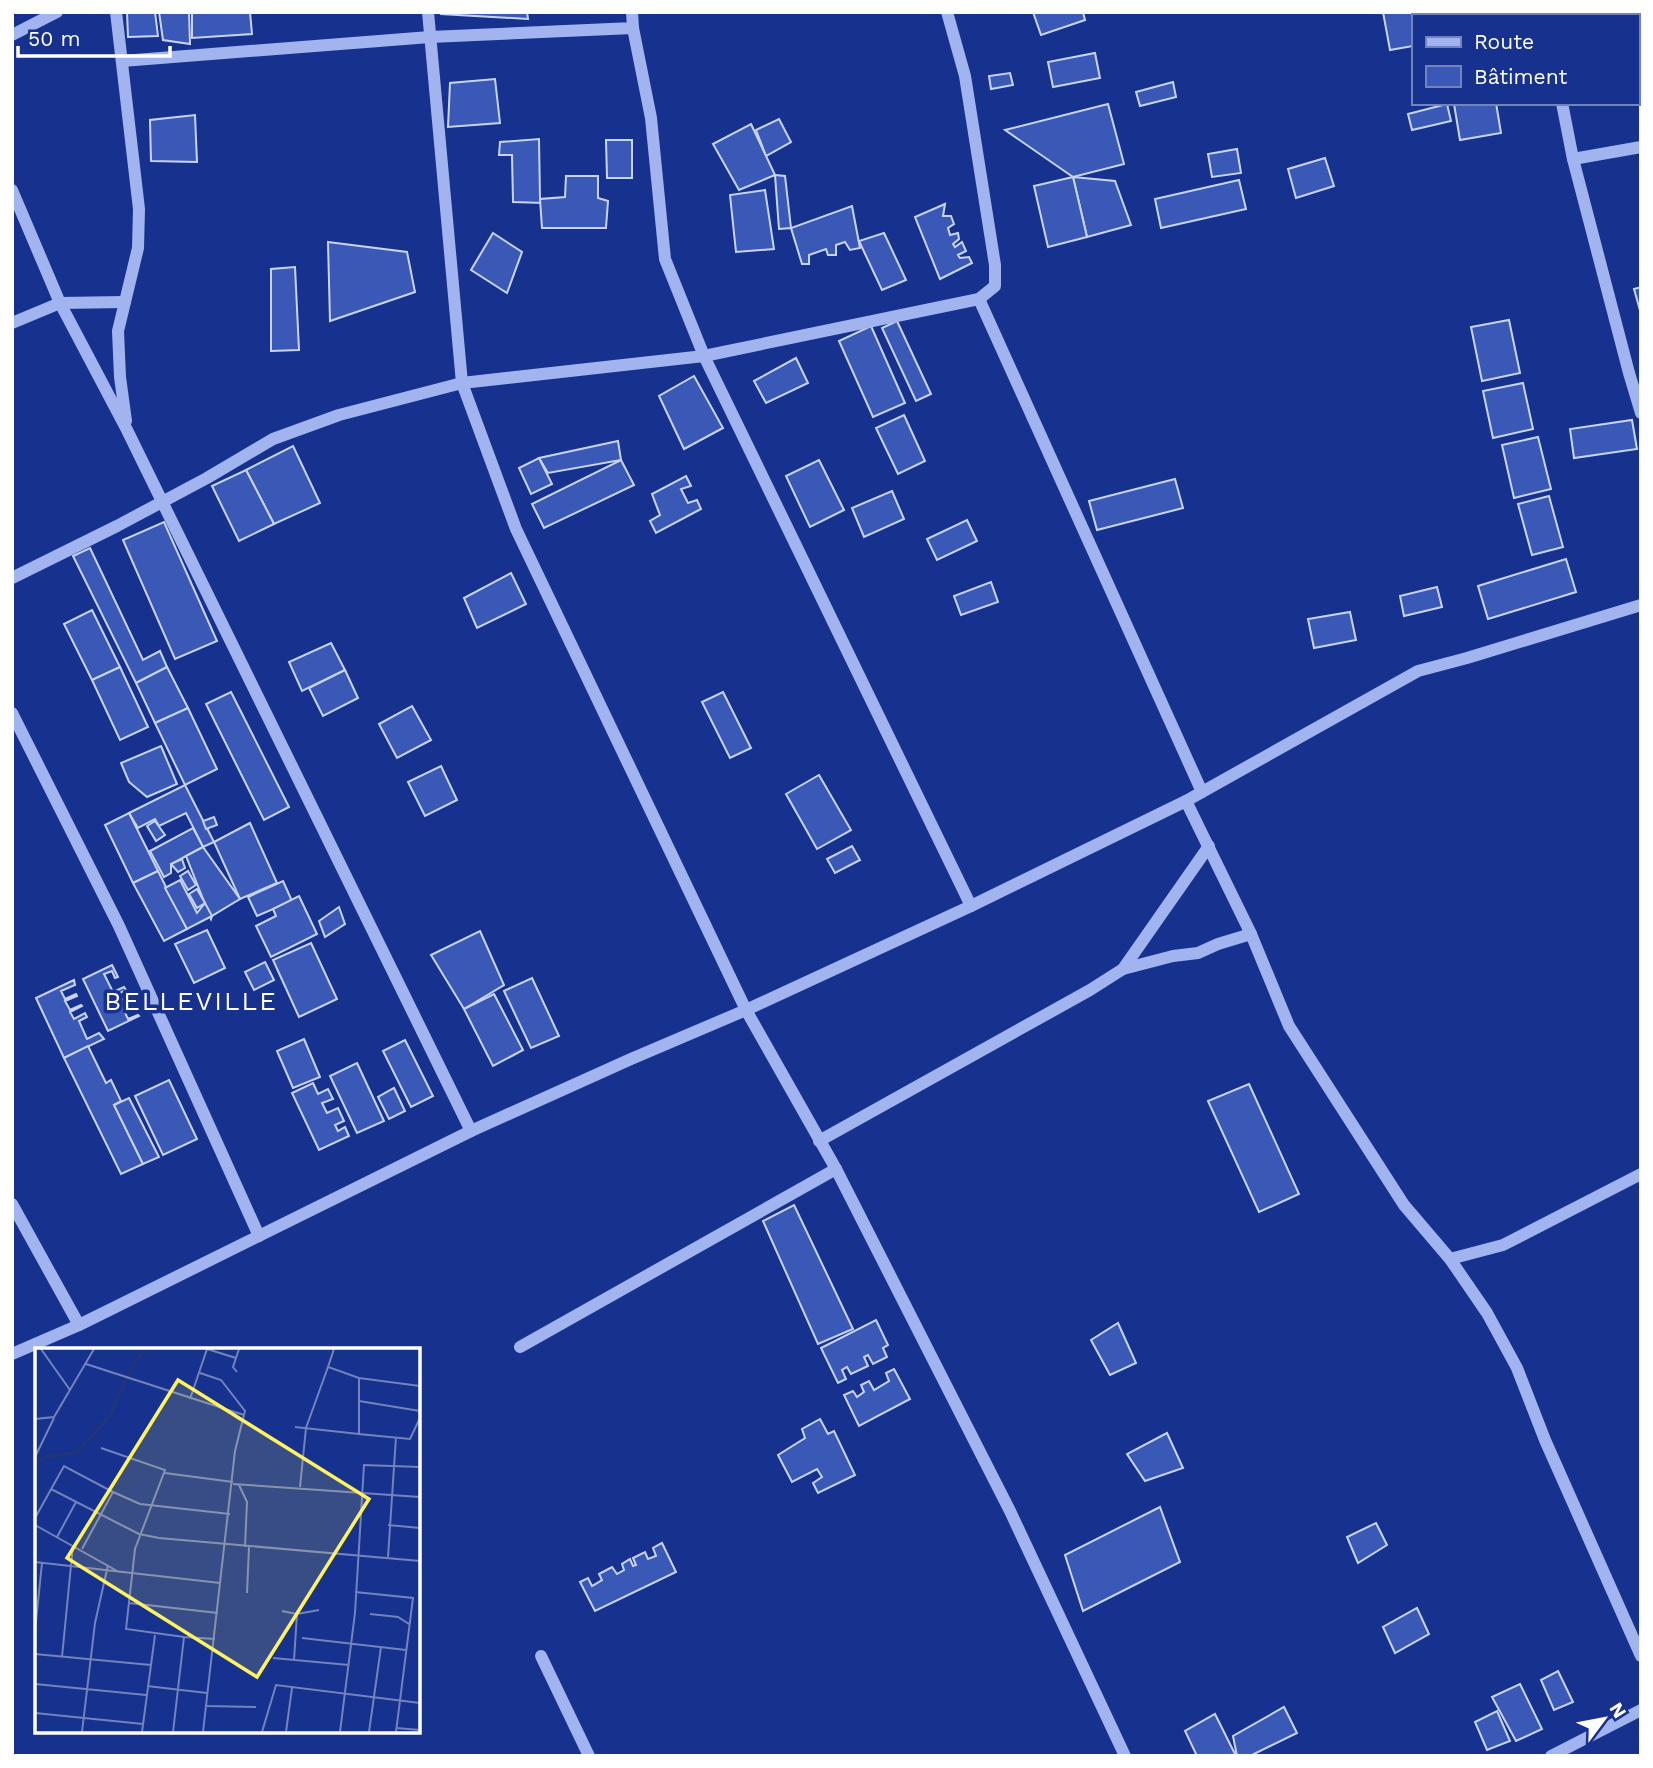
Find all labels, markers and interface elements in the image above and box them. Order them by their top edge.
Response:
scale bar [18,14,170,58]
legend [1412,14,1639,105]
text: 50 m [28,26,80,51]
text: Route [1474,29,1534,54]
text: Bâtiment [1474,64,1568,89]
district label: BELLEVILLE [104,986,278,1016]
inset map [35,1348,420,1733]
north arrow [1569,1684,1639,1754]
text: N [1605,1698,1631,1722]

